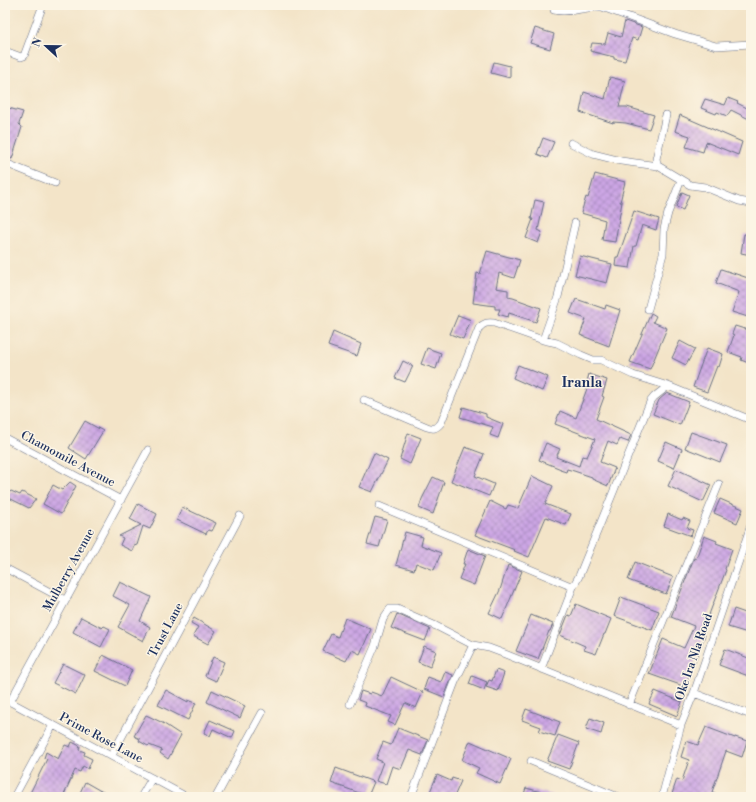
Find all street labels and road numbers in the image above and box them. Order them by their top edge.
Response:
street label: Chamomile Avenue [18,428,118,490]
street label: Mulberry Avenue [40,526,98,614]
street label: Trust Lane [145,600,187,660]
street label: Oke Ira Nla Road [672,611,716,703]
street label: Prime Rose Lane [57,710,145,766]

